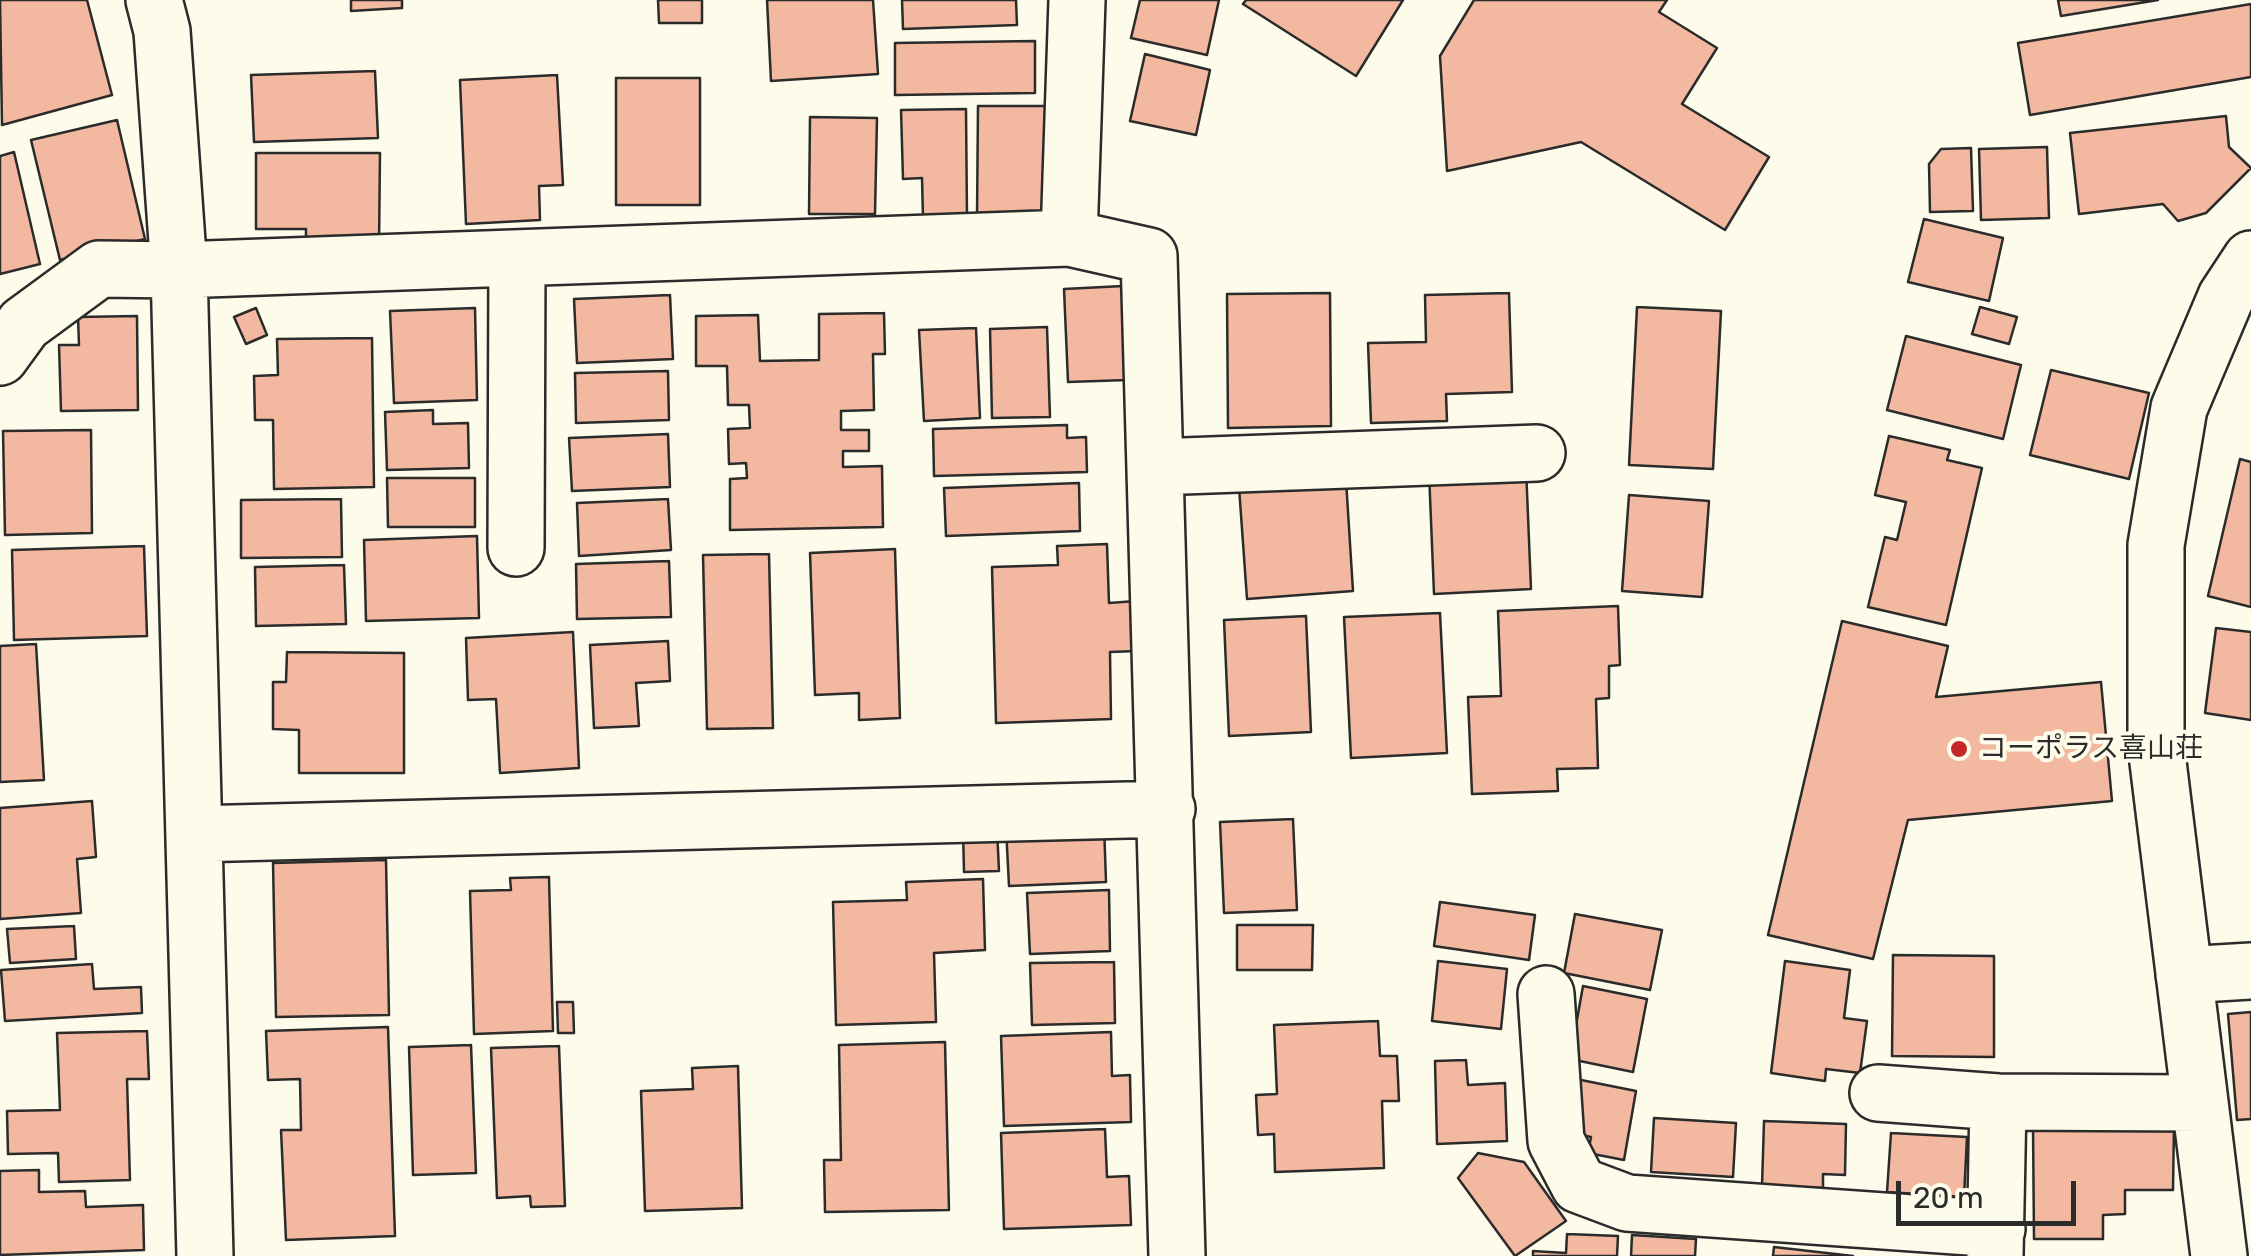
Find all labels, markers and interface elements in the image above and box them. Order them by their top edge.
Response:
place label: コーポラス喜山荘 [1979,732,2203,766]
marker: コーポラス喜山荘 [1948,738,1970,760]
scale bar [1901,1161,2081,1223]
text: 20 m [1913,1180,1984,1216]

